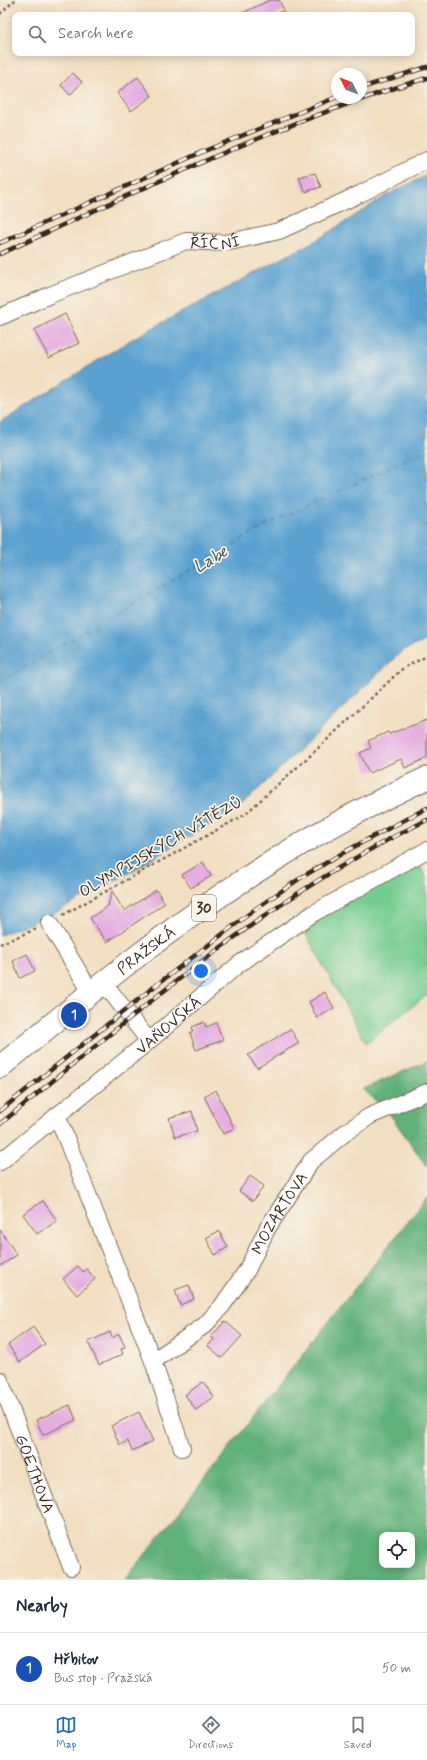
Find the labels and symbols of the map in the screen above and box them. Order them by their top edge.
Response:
north arrow [331,68,367,104]
street label: ŘÍČNÍ [190,231,242,256]
water label: Labe [190,541,233,578]
street label: OLYMPIJSKÝCH VÍTĚZŮ [75,792,246,903]
road number: 30 [192,895,216,921]
street label: PRAŽSKÁ [113,922,180,980]
your location [191,961,211,981]
street label: VAŇOVSKÁ [132,992,206,1060]
pin: 1 [61,1000,87,1030]
street label: MOZARTOVA [247,1169,313,1258]
street label: GOETHOVA [10,1432,59,1517]

